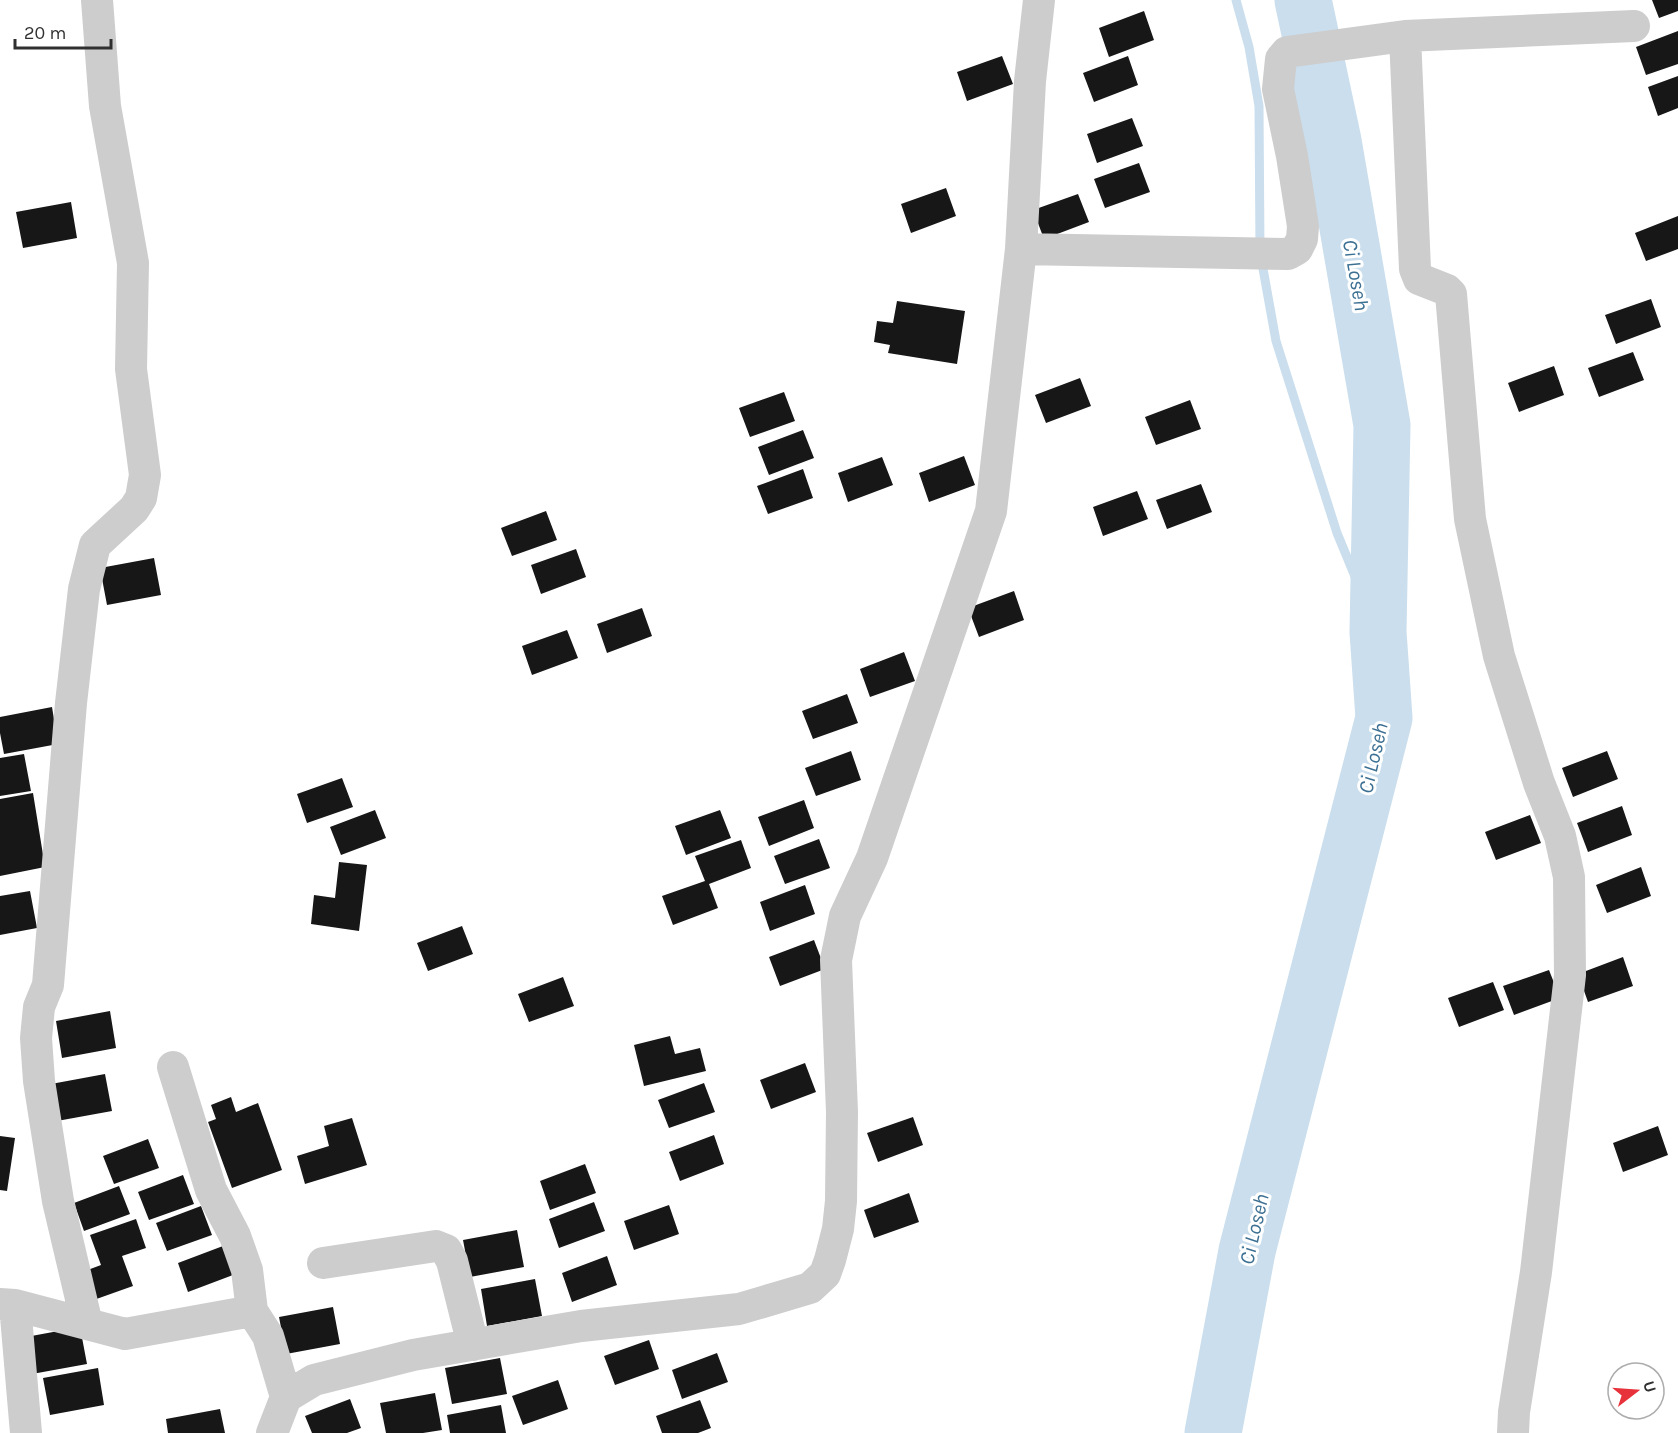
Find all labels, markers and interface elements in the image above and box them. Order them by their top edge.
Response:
scale bar [15,12,111,50]
text: 20 m [24,22,66,44]
water label: Ci Loseh [1338,237,1374,313]
water label: Ci Loseh [1353,720,1393,796]
water label: Ci Loseh [1234,1191,1274,1267]
north arrow [1606,1361,1666,1421]
text: U [1639,1379,1661,1395]

